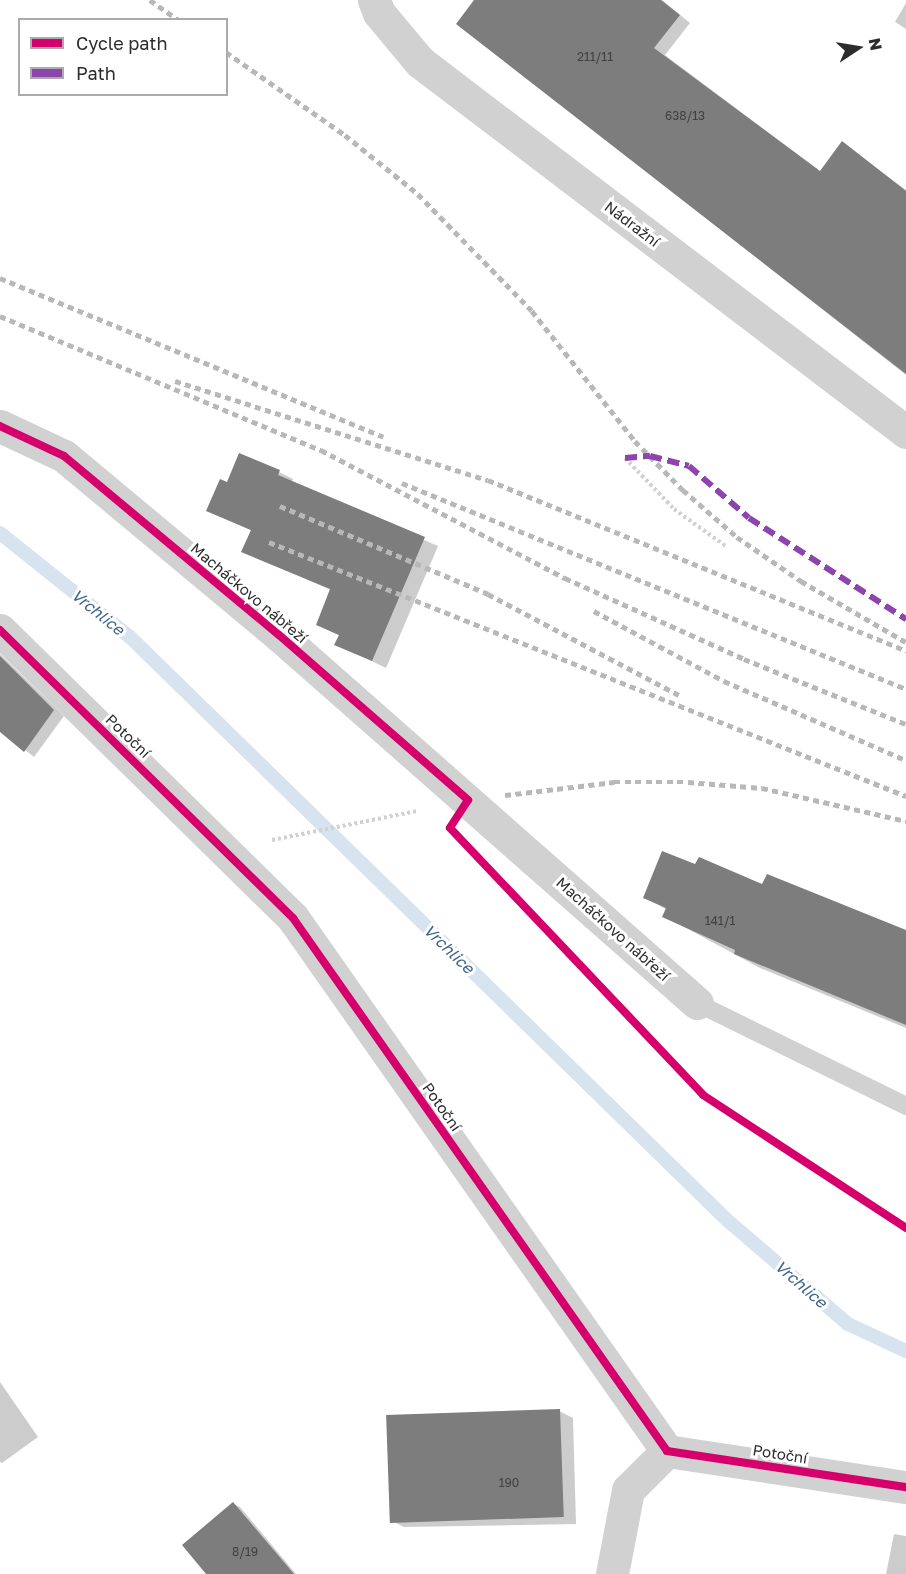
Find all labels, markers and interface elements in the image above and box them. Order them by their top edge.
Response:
legend [18,18,228,96]
north arrow [828,18,888,78]
text: Cycle path [76,32,168,54]
text: N [865,36,887,52]
house number: 211/11 [577,50,613,64]
text: Path [76,62,116,84]
house number: 638/13 [665,109,705,123]
street label: Nádražní [601,198,663,250]
street label: Macháčkovo nábřeží [187,539,311,647]
water label: Vrchlice [68,585,128,639]
street label: Potoční [102,710,154,762]
street label: Macháčkovo nábřeží [553,873,673,985]
house number: 141/1 [705,914,735,928]
water label: Vrchlice [420,921,478,977]
street label: Potoční [419,1079,465,1135]
water label: Vrchlice [771,1256,831,1312]
street label: Potoční [751,1441,809,1467]
house number: 190 [499,1476,519,1490]
house number: 8/19 [232,1545,258,1559]

